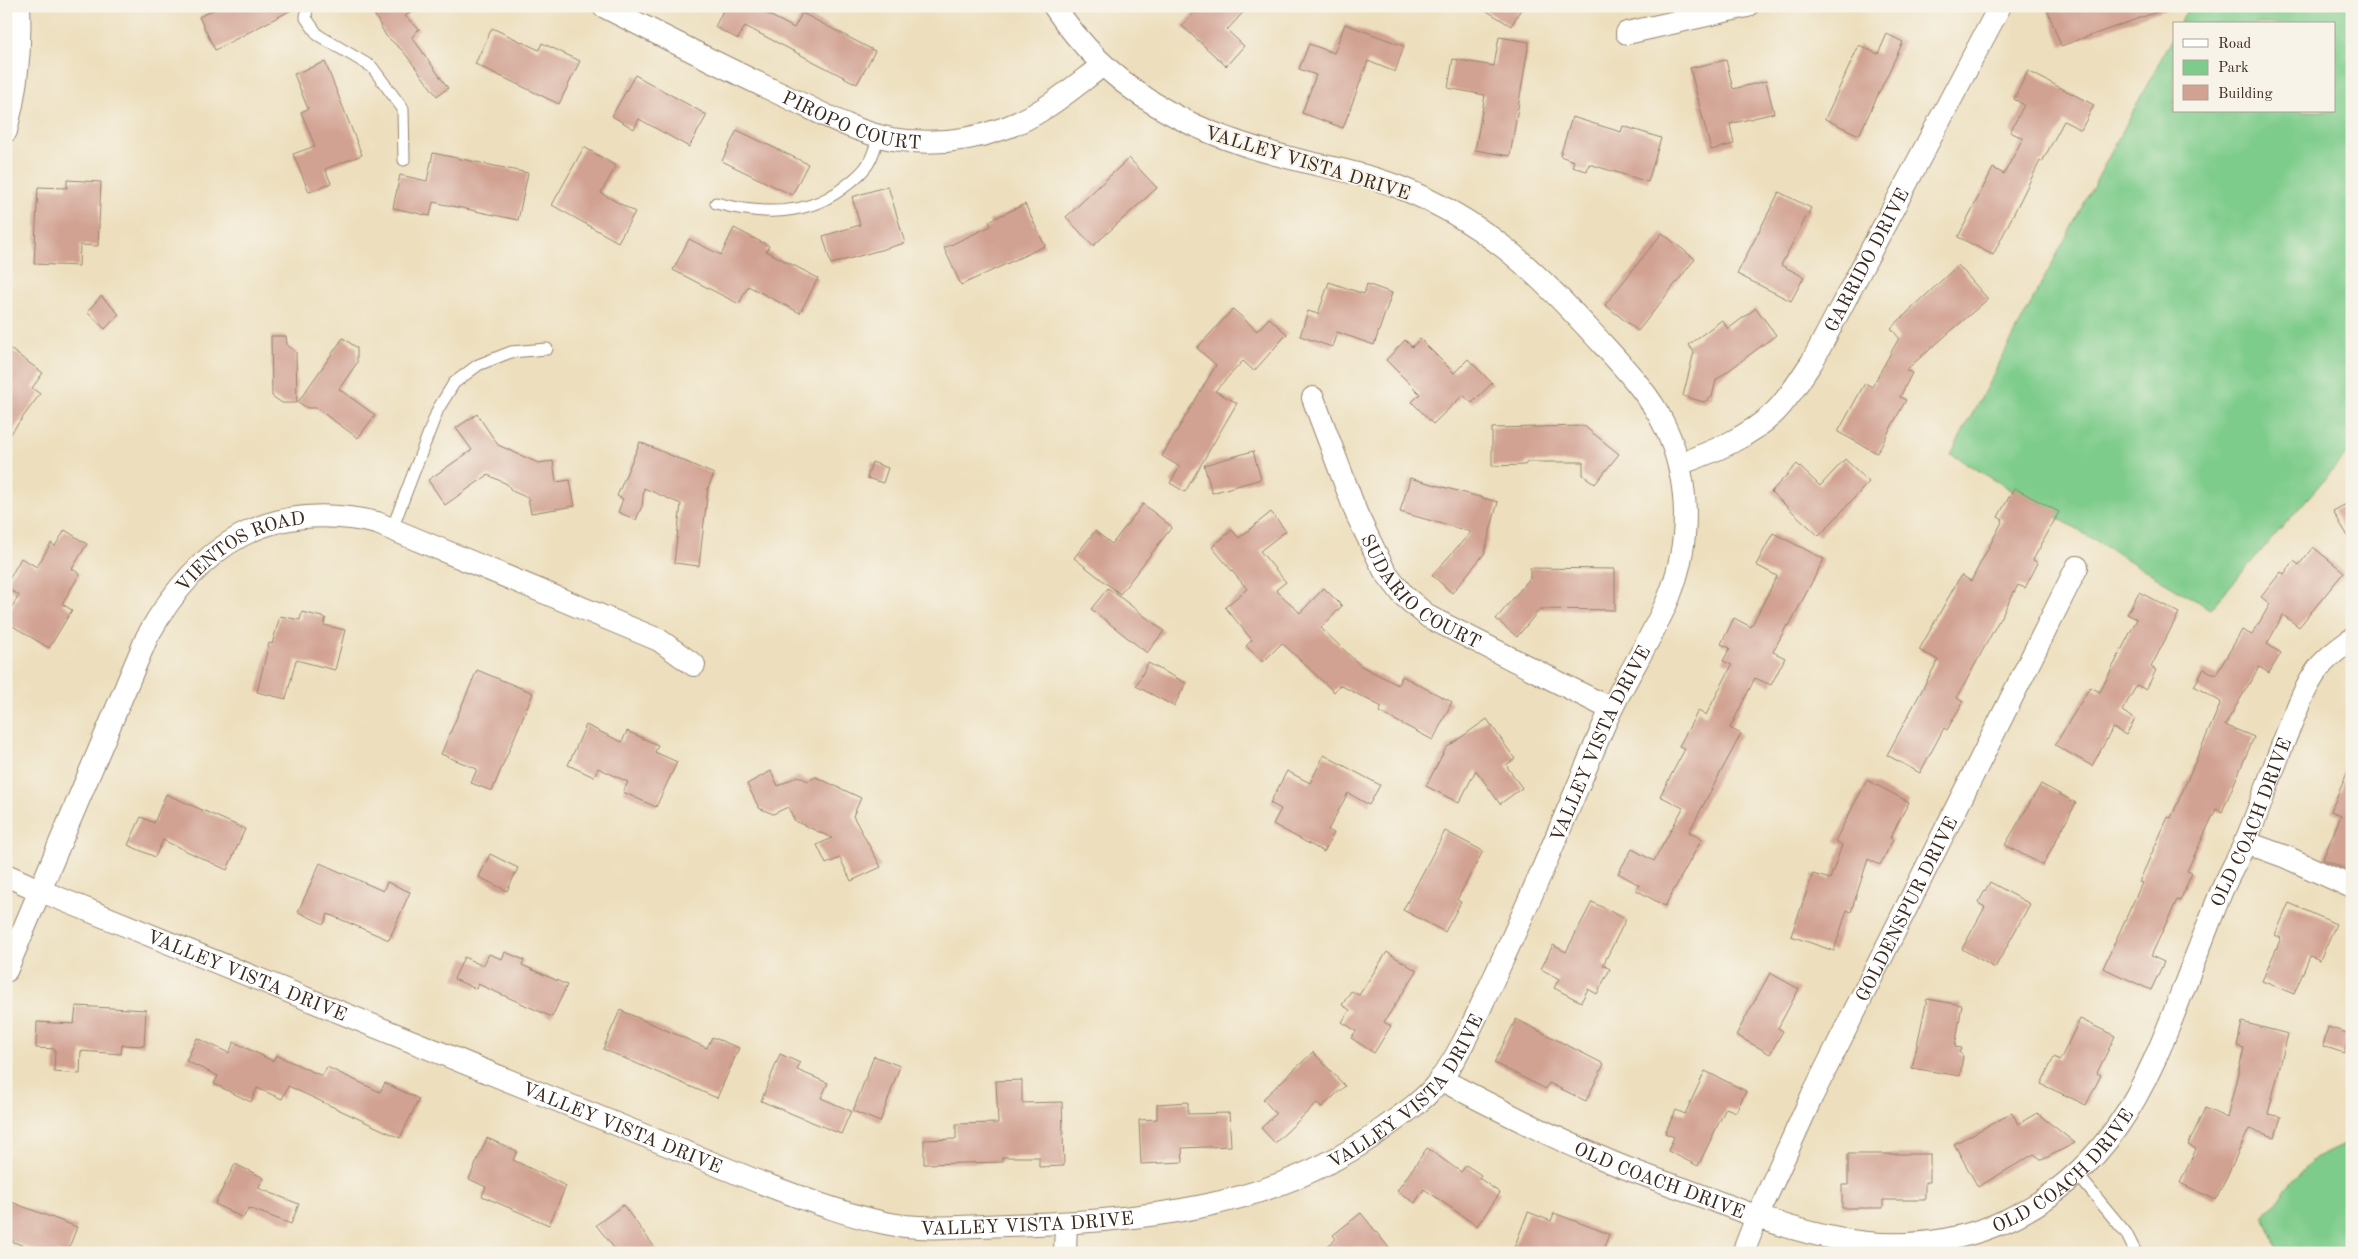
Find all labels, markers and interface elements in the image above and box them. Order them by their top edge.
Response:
legend [2173,22,2336,112]
text: Road [2218,37,2252,52]
text: Park [2218,61,2249,76]
text: Building [2218,87,2273,102]
street label: PIROPO COURT [779,89,922,154]
street label: VALLEY VISTA DRIVE [1202,124,1412,205]
street label: GARRIDO DRIVE [1823,186,1914,336]
street label: VIENTOS ROAD [174,510,306,596]
street label: SUDARIO COURT [1356,532,1483,653]
street label: VALLEY VISTA DRIVE [1549,643,1655,845]
street label: OLD COACH DRIVE [2209,736,2296,910]
street label: GOLDENSPUR DRIVE [1854,814,1962,1005]
street label: VALLEY VISTA DRIVE [144,928,349,1026]
street label: VALLEY VISTA DRIVE [1326,1012,1488,1173]
street label: VALLEY VISTA DRIVE [519,1080,724,1178]
street label: OLD COACH DRIVE [1990,1106,2138,1237]
street label: OLD COACH DRIVE [1570,1140,1747,1223]
street label: VALLEY VISTA DRIVE [920,1210,1135,1240]

